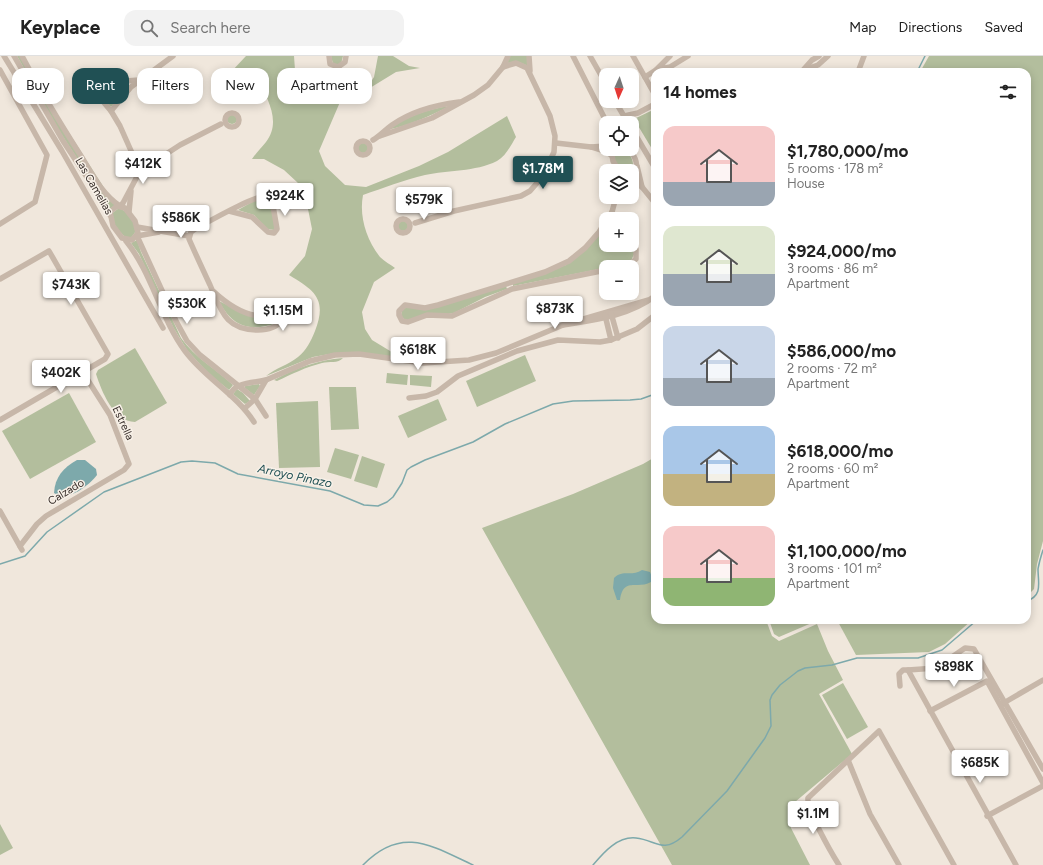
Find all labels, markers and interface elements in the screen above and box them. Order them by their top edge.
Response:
search box [124,10,404,46]
text: Keyplace [20,16,100,39]
icon: search [138,17,160,39]
text: Search here [170,19,250,37]
text: Map [849,19,877,36]
text: Directions [899,19,962,36]
text: Saved [984,19,1023,36]
chip: Buy [12,68,64,104]
chip: Rent [72,68,129,104]
chip: Filters [137,68,203,104]
chip: New [211,68,269,104]
chip: Apartment [277,68,372,104]
north arrow [599,68,639,108]
map controls [599,68,639,300]
icon: filters [997,81,1019,103]
text: 14 homes [663,82,737,102]
button: locate [599,116,639,156]
text: $1,780,000/mo [787,141,908,161]
icon: home [695,142,743,190]
pin: $412K [115,151,171,185]
street label: Las Camelias [72,155,116,217]
text: $412K [124,156,162,171]
pin: $1.78M [510,156,576,190]
text: $1.78M [522,161,564,176]
text: 5 rooms · 178 m² [787,161,883,176]
button: layers [599,164,639,204]
text: House [787,176,825,191]
pin: $924K [257,183,313,217]
pin: $579K [396,187,452,221]
text: $924K [265,188,305,203]
text: $579K [405,192,443,207]
pin: $586K [153,205,209,239]
text: $586K [162,210,200,225]
button: + [599,212,639,252]
text: $924,000/mo [787,241,896,261]
icon: home [695,242,743,290]
button: − [599,260,639,300]
text: 3 rooms · 86 m² [787,261,878,276]
pin: $743K [43,272,99,306]
text: Apartment [787,276,850,291]
text: $743K [52,277,90,292]
pin: $530K [159,291,215,325]
text: $530K [167,296,207,311]
pin: $873K [527,296,583,330]
pin: $1.15M [250,298,316,332]
text: $873K [536,301,574,316]
text: $1.15M [263,303,303,318]
pin: $618K [390,337,446,371]
text: $586,000/mo [787,341,896,361]
text: $618K [400,342,436,357]
icon: home [695,342,743,390]
pin: $402K [33,360,89,394]
text: 2 rooms · 72 m² [787,361,877,376]
text: $402K [41,365,81,380]
text: Apartment [787,376,850,391]
street label: Estrella [110,404,136,442]
text: $618,000/mo [787,441,893,461]
icon: home [695,442,743,490]
water label: Arroyo Pinazo [256,461,333,491]
text: 2 rooms · 60 m² [787,461,878,476]
street label: Calzado [46,476,86,508]
text: Apartment [787,476,850,491]
text: $1,100,000/mo [787,541,907,561]
icon: home [695,542,743,590]
text: 3 rooms · 101 m² [787,561,882,576]
text: Apartment [787,576,850,591]
pin: $898K [926,654,982,688]
text: $898K [934,659,974,674]
pin: $685K [952,750,1008,784]
text: $685K [961,755,999,770]
pin: $1.1M [785,801,841,835]
text: $1.1M [797,806,829,821]

